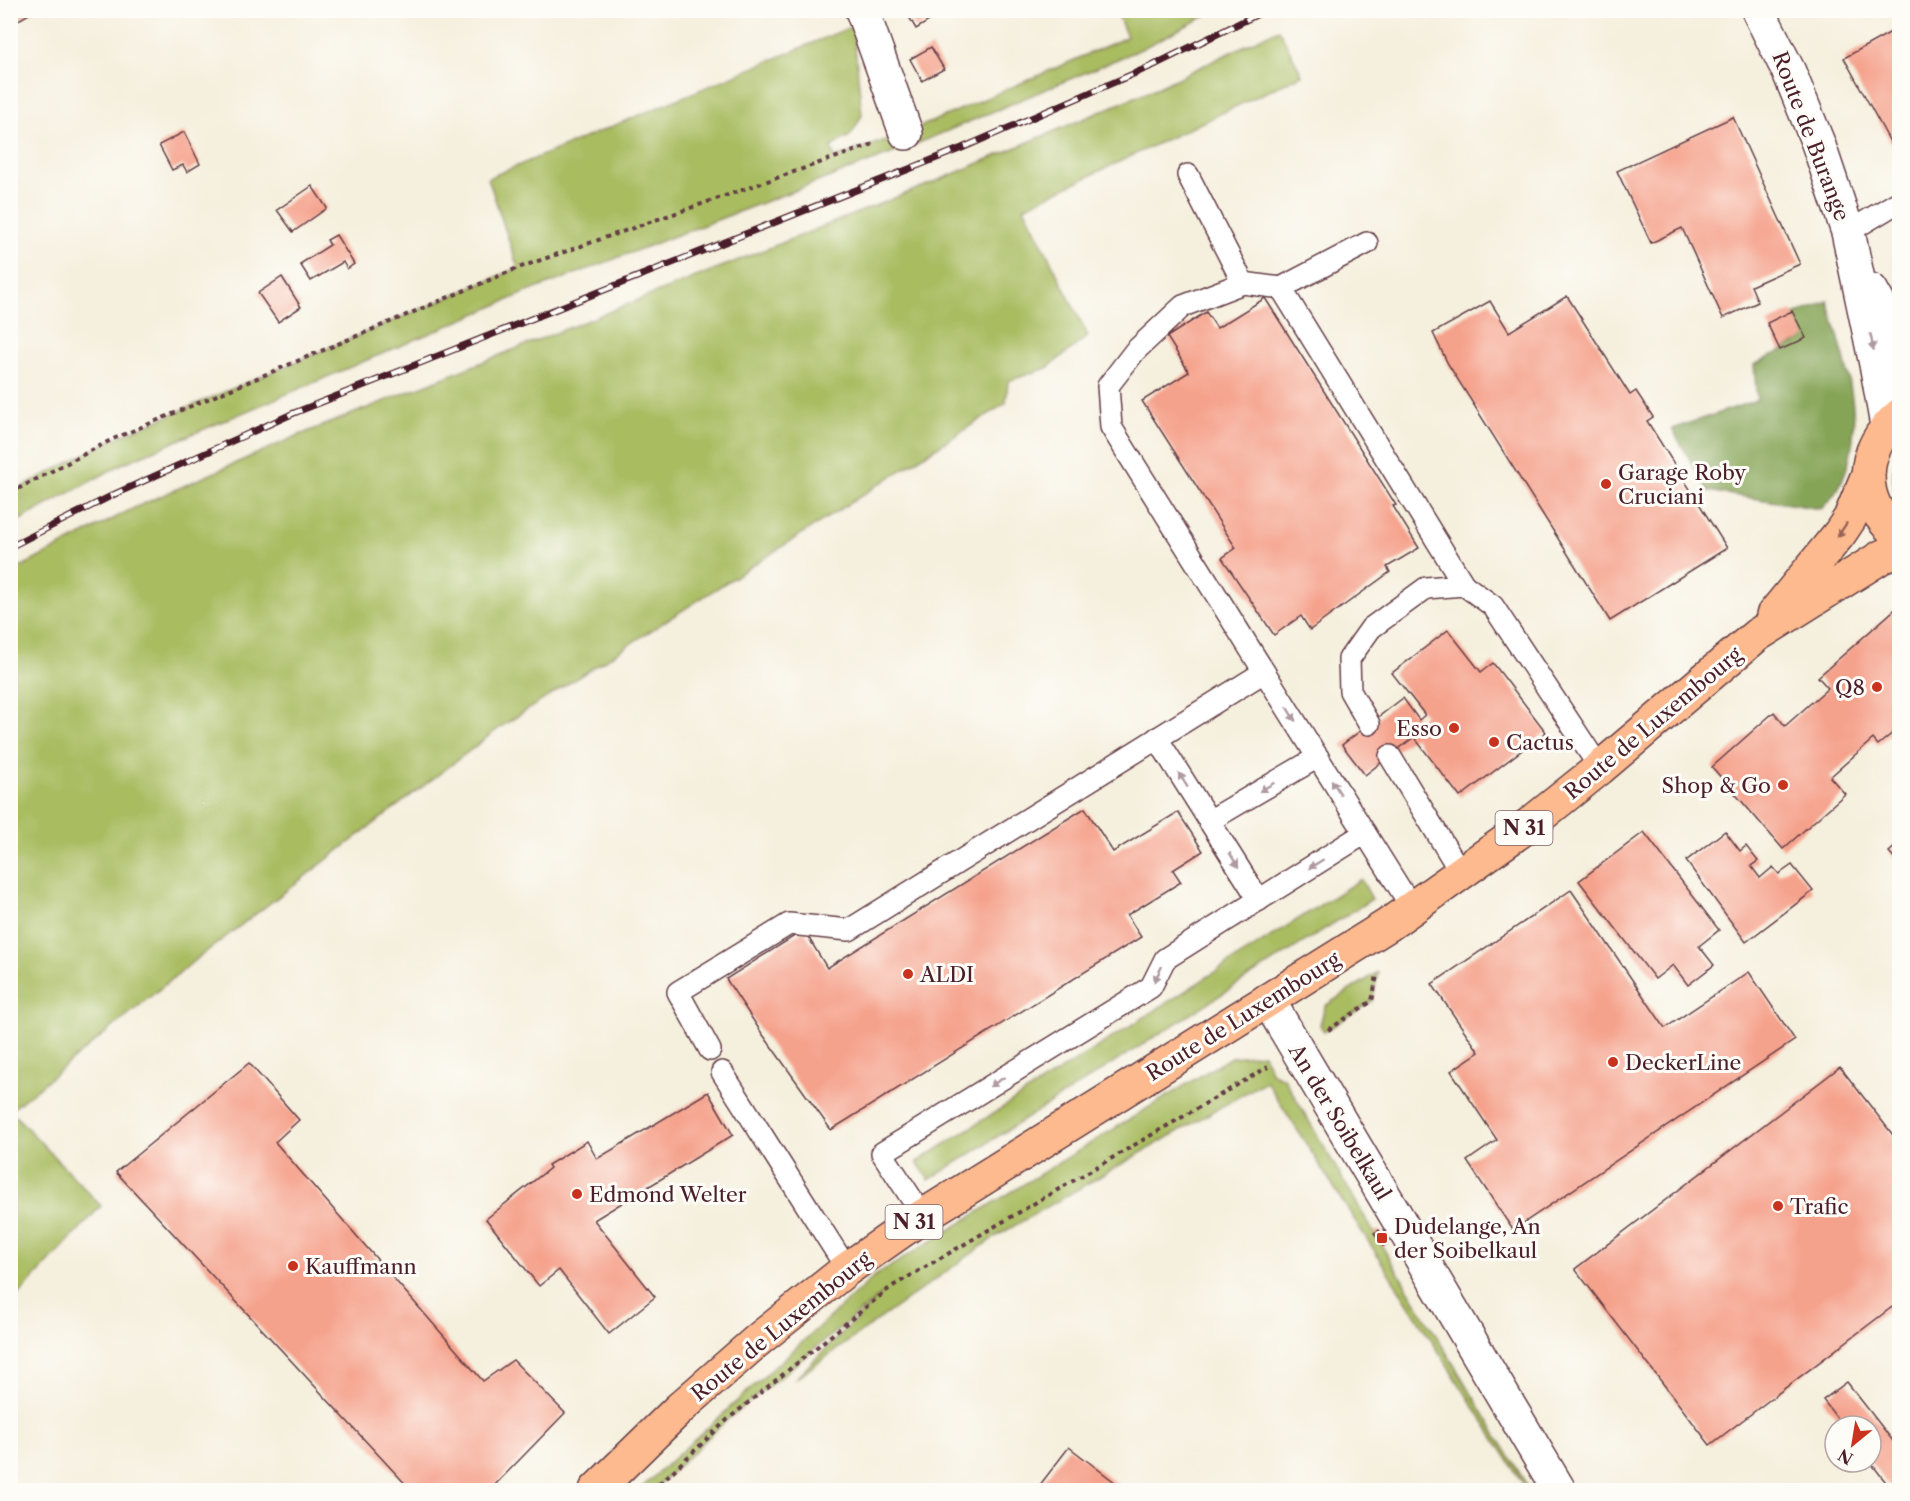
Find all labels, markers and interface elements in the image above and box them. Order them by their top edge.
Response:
street label: Route de Burange [1767,48,1855,224]
one-way arrow [1868,332,1877,351]
place label: Garage Roby Cruciani [1618,460,1746,509]
marker: Garage Roby Cruciani [1599,477,1613,491]
one-way arrow [1836,521,1848,537]
street label: Route de Luxembourg [1559,641,1748,805]
place label: Q8 [1835,675,1865,700]
marker: Q8 [1870,680,1884,694]
one-way arrow [1285,706,1296,722]
place label: Esso [1396,716,1442,741]
marker: Esso [1447,721,1461,735]
place label: Cactus [1506,730,1574,755]
marker: Cactus [1487,735,1501,749]
one-way arrow [1178,772,1189,788]
place label: Shop & Go [1662,773,1771,798]
marker: Shop & Go [1776,778,1790,792]
one-way arrow [1331,779,1342,795]
one-way arrow [1259,781,1275,792]
road number: N 31 [1496,811,1552,845]
one-way arrow [1229,852,1240,868]
one-way arrow [1308,859,1324,870]
street label: Route de Luxembourg [1141,946,1345,1086]
place label: ALDI [919,962,974,987]
one-way arrow [1153,966,1162,983]
marker: ALDI [901,967,915,981]
street label: An der Soibelkaul [1283,1039,1396,1204]
place label: DeckerLine [1625,1050,1741,1075]
marker: DeckerLine [1606,1055,1620,1069]
one-way arrow [989,1077,1005,1088]
place label: Edmond Welter [589,1182,747,1207]
marker: Edmond Welter [570,1187,584,1201]
place label: Trafic [1790,1194,1849,1219]
marker: Trafic [1771,1199,1785,1213]
road number: N 31 [886,1205,942,1239]
place label: Dudelange, An der Soibelkaul [1394,1214,1541,1263]
marker: Dudelange, An der Soibelkaul [1375,1231,1389,1245]
street label: Route de Luxembourg [686,1245,877,1406]
place label: Kauffmann [305,1254,417,1279]
marker: Kauffmann [286,1259,300,1273]
north arrow [1823,1414,1883,1474]
text: N [1834,1445,1857,1469]

